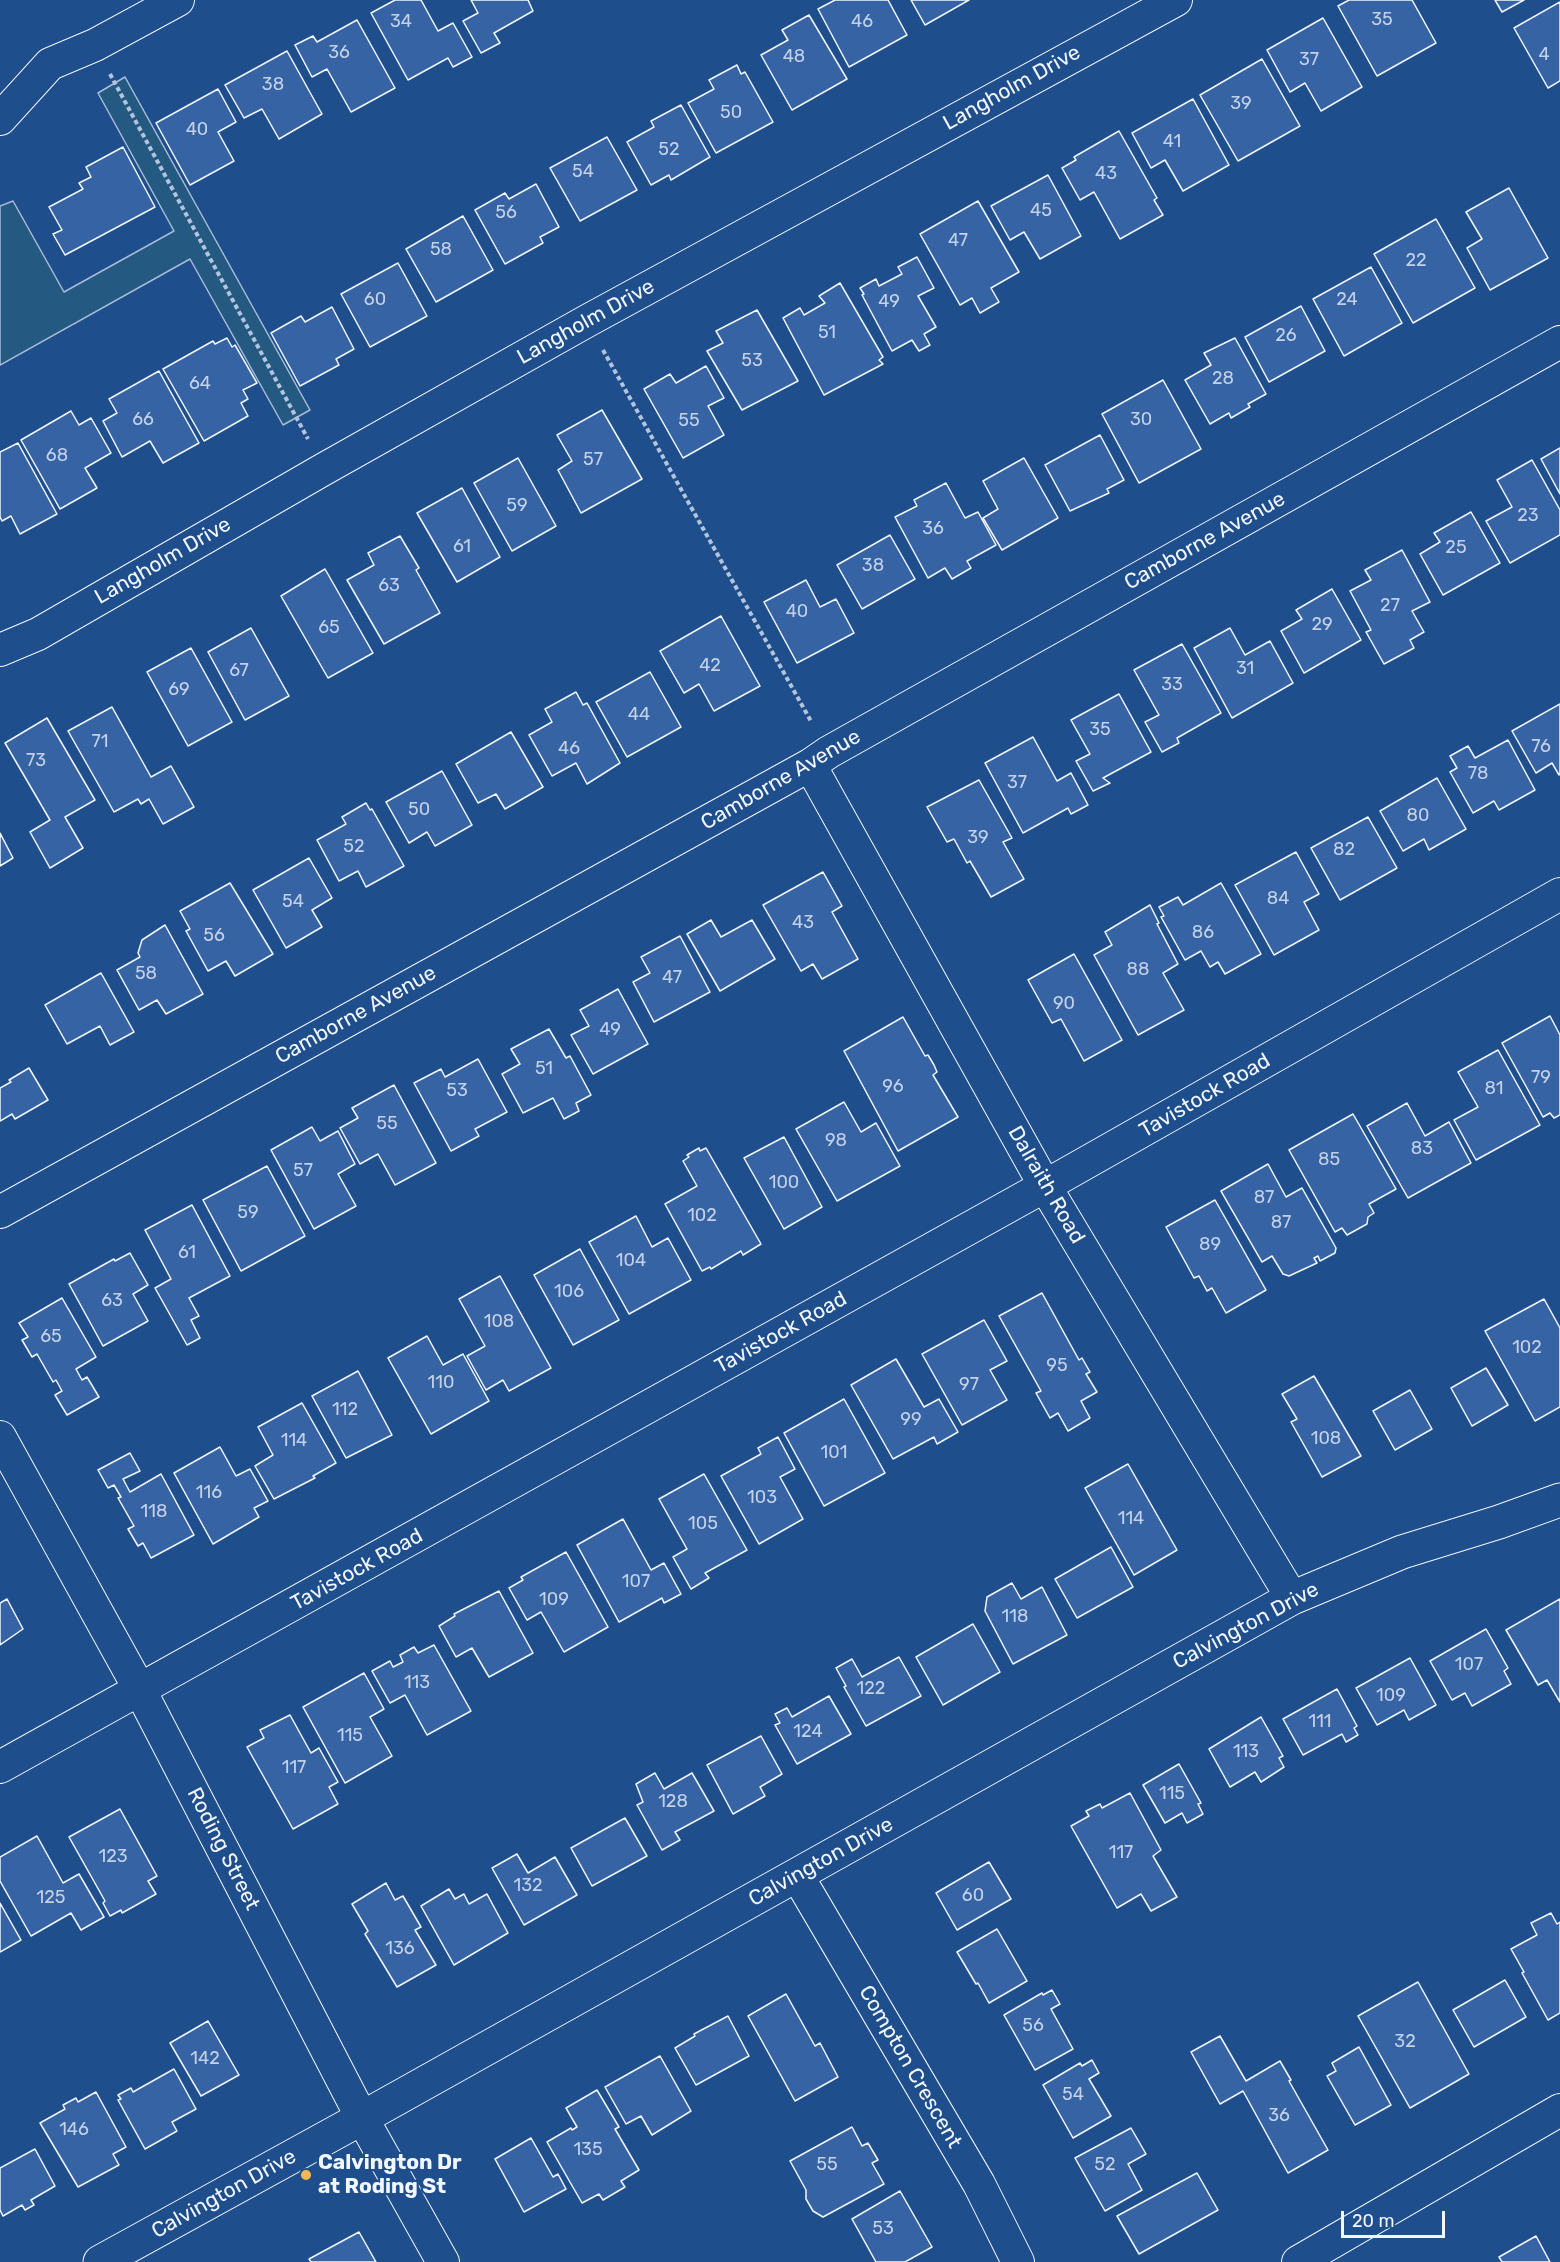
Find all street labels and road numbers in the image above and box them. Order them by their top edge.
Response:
street label: Langholm Drive [939,40,1085,136]
street label: Langholm Drive [513,274,659,370]
street label: Camborne Avenue [1120,486,1290,596]
street label: Langholm Drive [90,512,236,610]
street label: Camborne Avenue [697,724,865,836]
street label: Camborne Avenue [271,960,441,1070]
street label: Tavistock Road [1135,1048,1275,1144]
street label: Dalraith Road [1002,1122,1090,1248]
street label: Tavistock Road [711,1286,851,1380]
street label: Tavistock Road [287,1523,427,1617]
street label: Calvington Drive [1169,1577,1323,1675]
street label: Roding Street [181,1783,265,1915]
street label: Calvington Drive [744,1812,898,1912]
street label: Compton Crescent [853,1981,967,2153]
street label: Calvington Drive [147,2144,301,2244]

